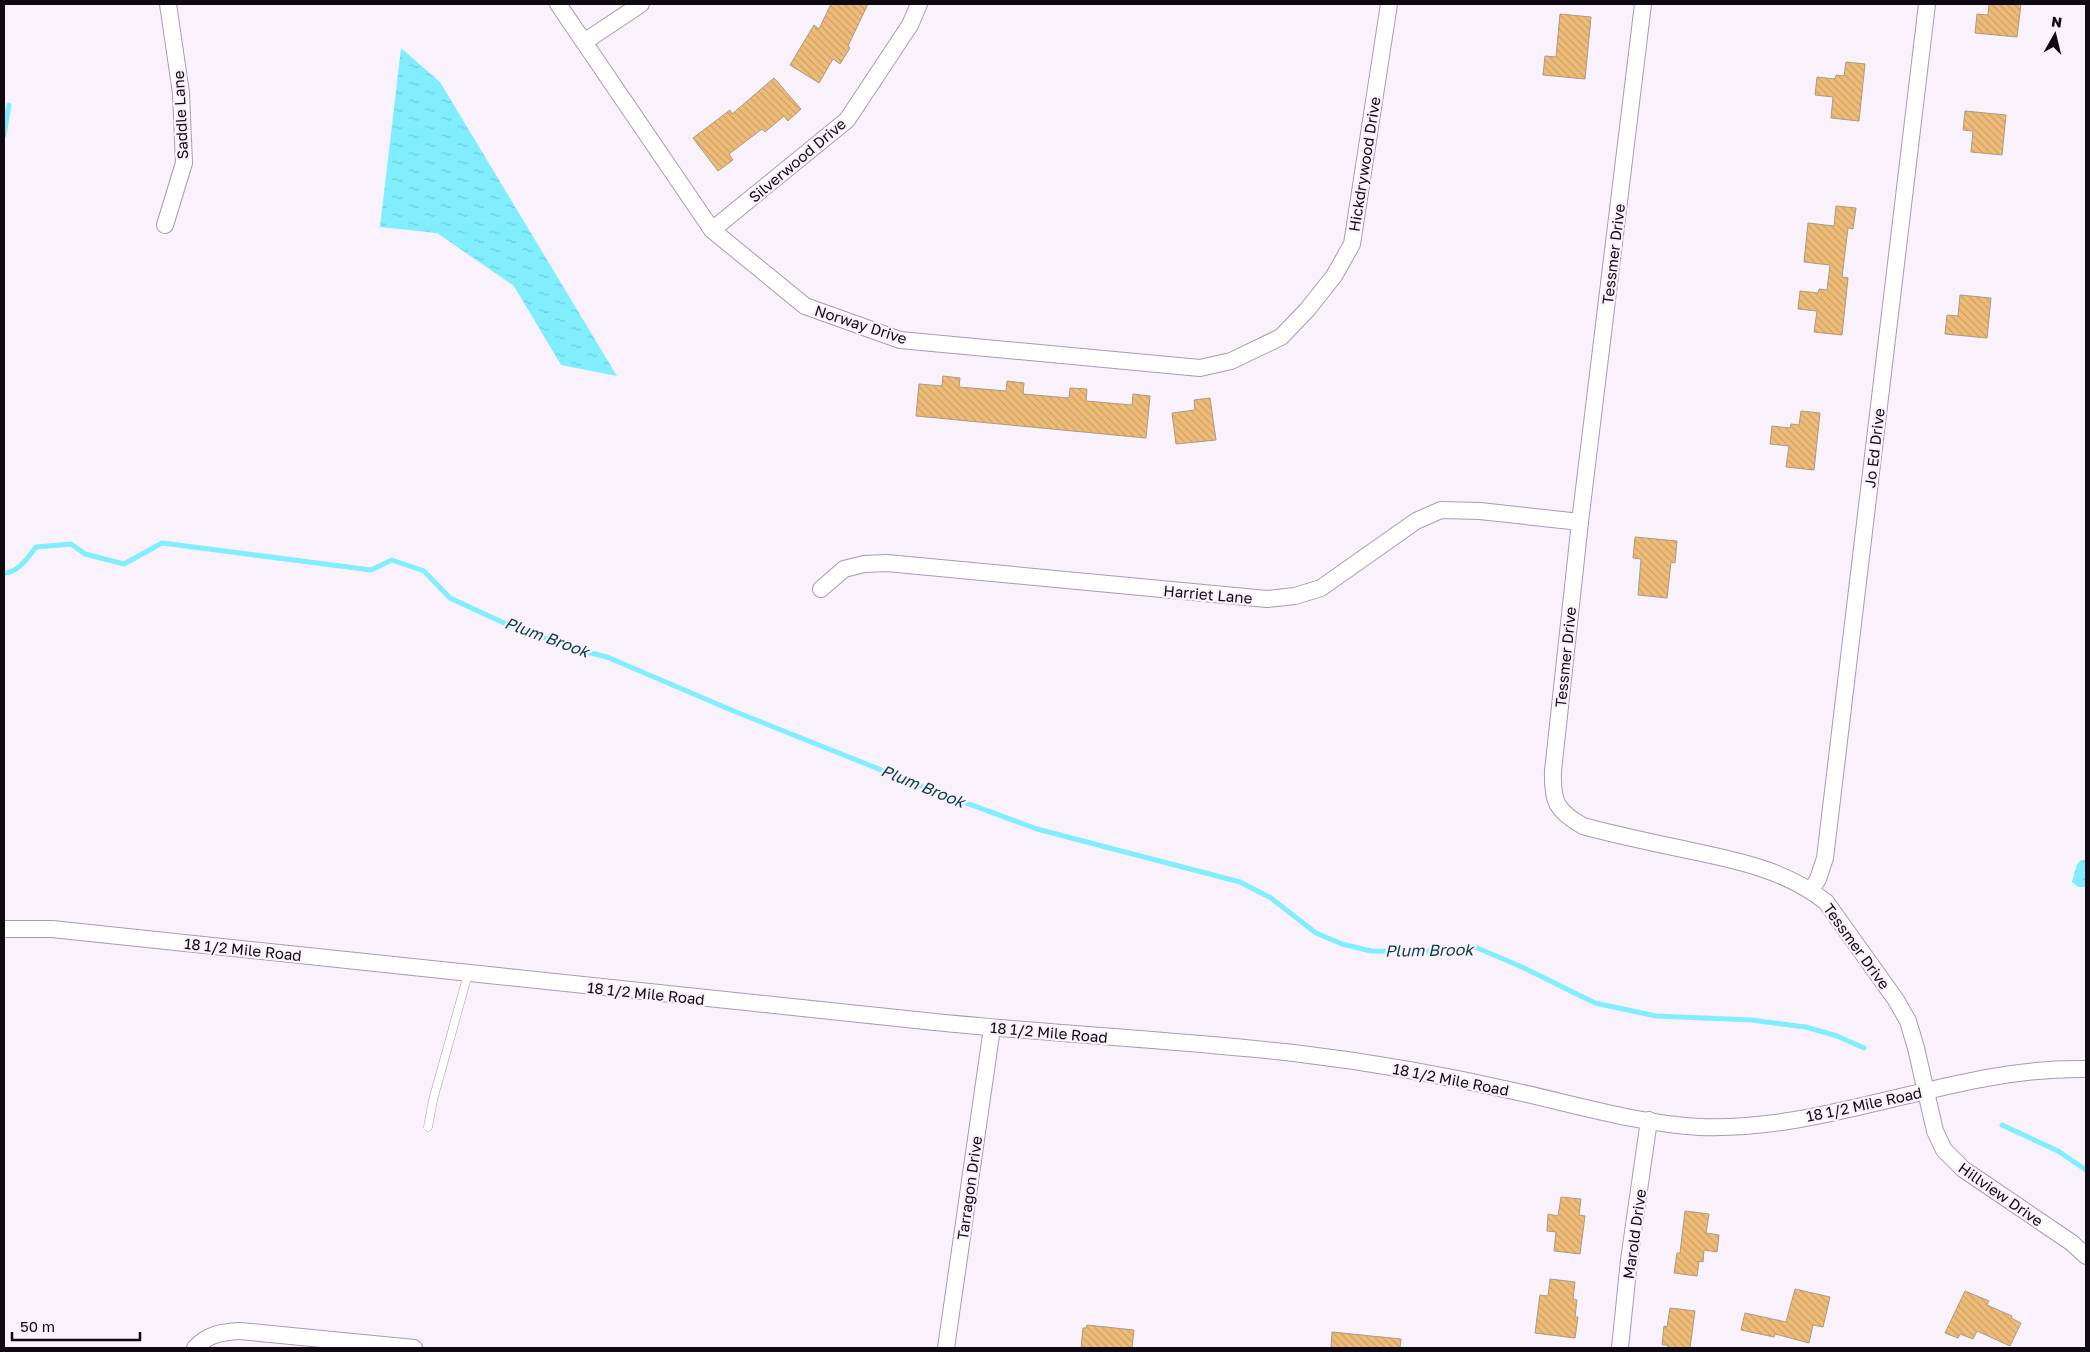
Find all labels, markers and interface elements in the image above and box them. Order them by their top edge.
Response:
north arrow [2030,10,2080,60]
text: N [2050,12,2063,31]
street label: Saddle Lane [169,70,191,160]
street label: Hickdrywood Drive [1344,95,1384,233]
street label: Silverwood Drive [745,114,849,206]
street label: Tessmer Drive [1598,202,1628,305]
street label: Norway Drive [813,301,910,347]
street label: Jo Ed Drive [1860,407,1888,489]
street label: Harriet Lane [1163,581,1253,607]
street label: Tessmer Drive [1551,605,1579,708]
water label: Plum Brook [502,612,594,662]
water label: Plum Brook [878,760,970,813]
street label: Tessmer Drive [1820,900,1894,993]
street label: 18 1/2 Mile Road [183,934,303,964]
water label: Plum Brook [1385,939,1475,961]
street label: 18 1/2 Mile Road [586,978,706,1008]
street label: 18 1/2 Mile Road [990,1018,1108,1046]
street label: 18 1/2 Mile Road [1391,1059,1511,1099]
street label: 18 1/2 Mile Road [1804,1083,1924,1125]
street label: Tarragon Drive [953,1135,985,1241]
street label: Hillview Drive [1955,1158,2047,1230]
street label: Marold Drive [1619,1187,1649,1280]
scale bar [12,1310,140,1342]
text: 50 m [20,1317,55,1335]

